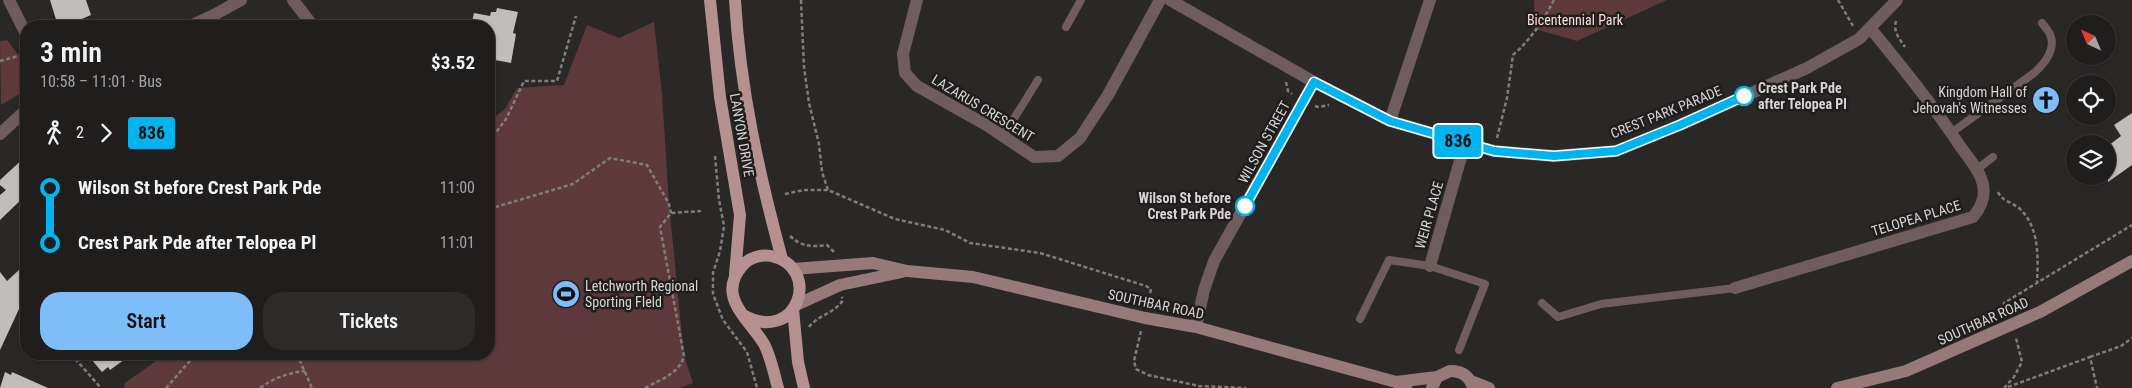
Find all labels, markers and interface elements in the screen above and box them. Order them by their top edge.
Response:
park label: Bicentennial Park [1527,12,1624,28]
north arrow [2066,15,2116,65]
map controls [2066,15,2116,185]
text: 3 min [40,36,102,69]
text: $3.52 [431,51,475,74]
street label: LAZARUS CRESCENT [929,71,1037,145]
text: 10:58 – 11:01 · Bus [40,72,162,91]
button: locate [2066,75,2116,125]
place label: Crest Park Pde after Telopea Pl [1758,80,1847,112]
street label: CREST PARK PARADE [1608,82,1724,142]
place label: Kingdom Hall of Jehovah's Witnesses [1913,84,2028,116]
church icon: Kingdom Hall of Jehovah's Witnesses [2031,85,2061,115]
marker: Crest Park Pde after Telopea Pl [1734,86,1754,106]
street label: LANYON DRIVE [727,92,757,178]
street label: WILSON STREET [1235,98,1293,186]
icon: walk [40,119,68,147]
icon: forward [92,119,120,147]
text: 836 [138,122,165,143]
text: 2 [76,123,84,142]
line badge: 836 [1429,125,1487,157]
text: 836 [1444,130,1472,151]
button: layers [2066,135,2116,185]
text: Wilson St before Crest Park Pde [78,176,321,199]
text: 11:00 [440,178,475,197]
street label: WEIR PLACE [1412,179,1446,250]
place label: Wilson St before Crest Park Pde [1139,190,1231,222]
marker: Wilson St before Crest Park Pde [1235,196,1255,216]
street label: TELOPEA PLACE [1870,197,1963,239]
text: Crest Park Pde after Telopea Pl [78,231,316,254]
text: 11:01 [440,233,475,252]
place label: Letchworth Regional Sporting FIeld [585,278,698,310]
sports icon: Letchworth Regional Sporting FIeld [551,279,581,309]
street label: SOUTHBAR ROAD [1107,286,1205,322]
button: Start [40,292,253,350]
button: Tickets [263,292,475,350]
street label: SOUTHBAR ROAD [1935,294,2031,348]

